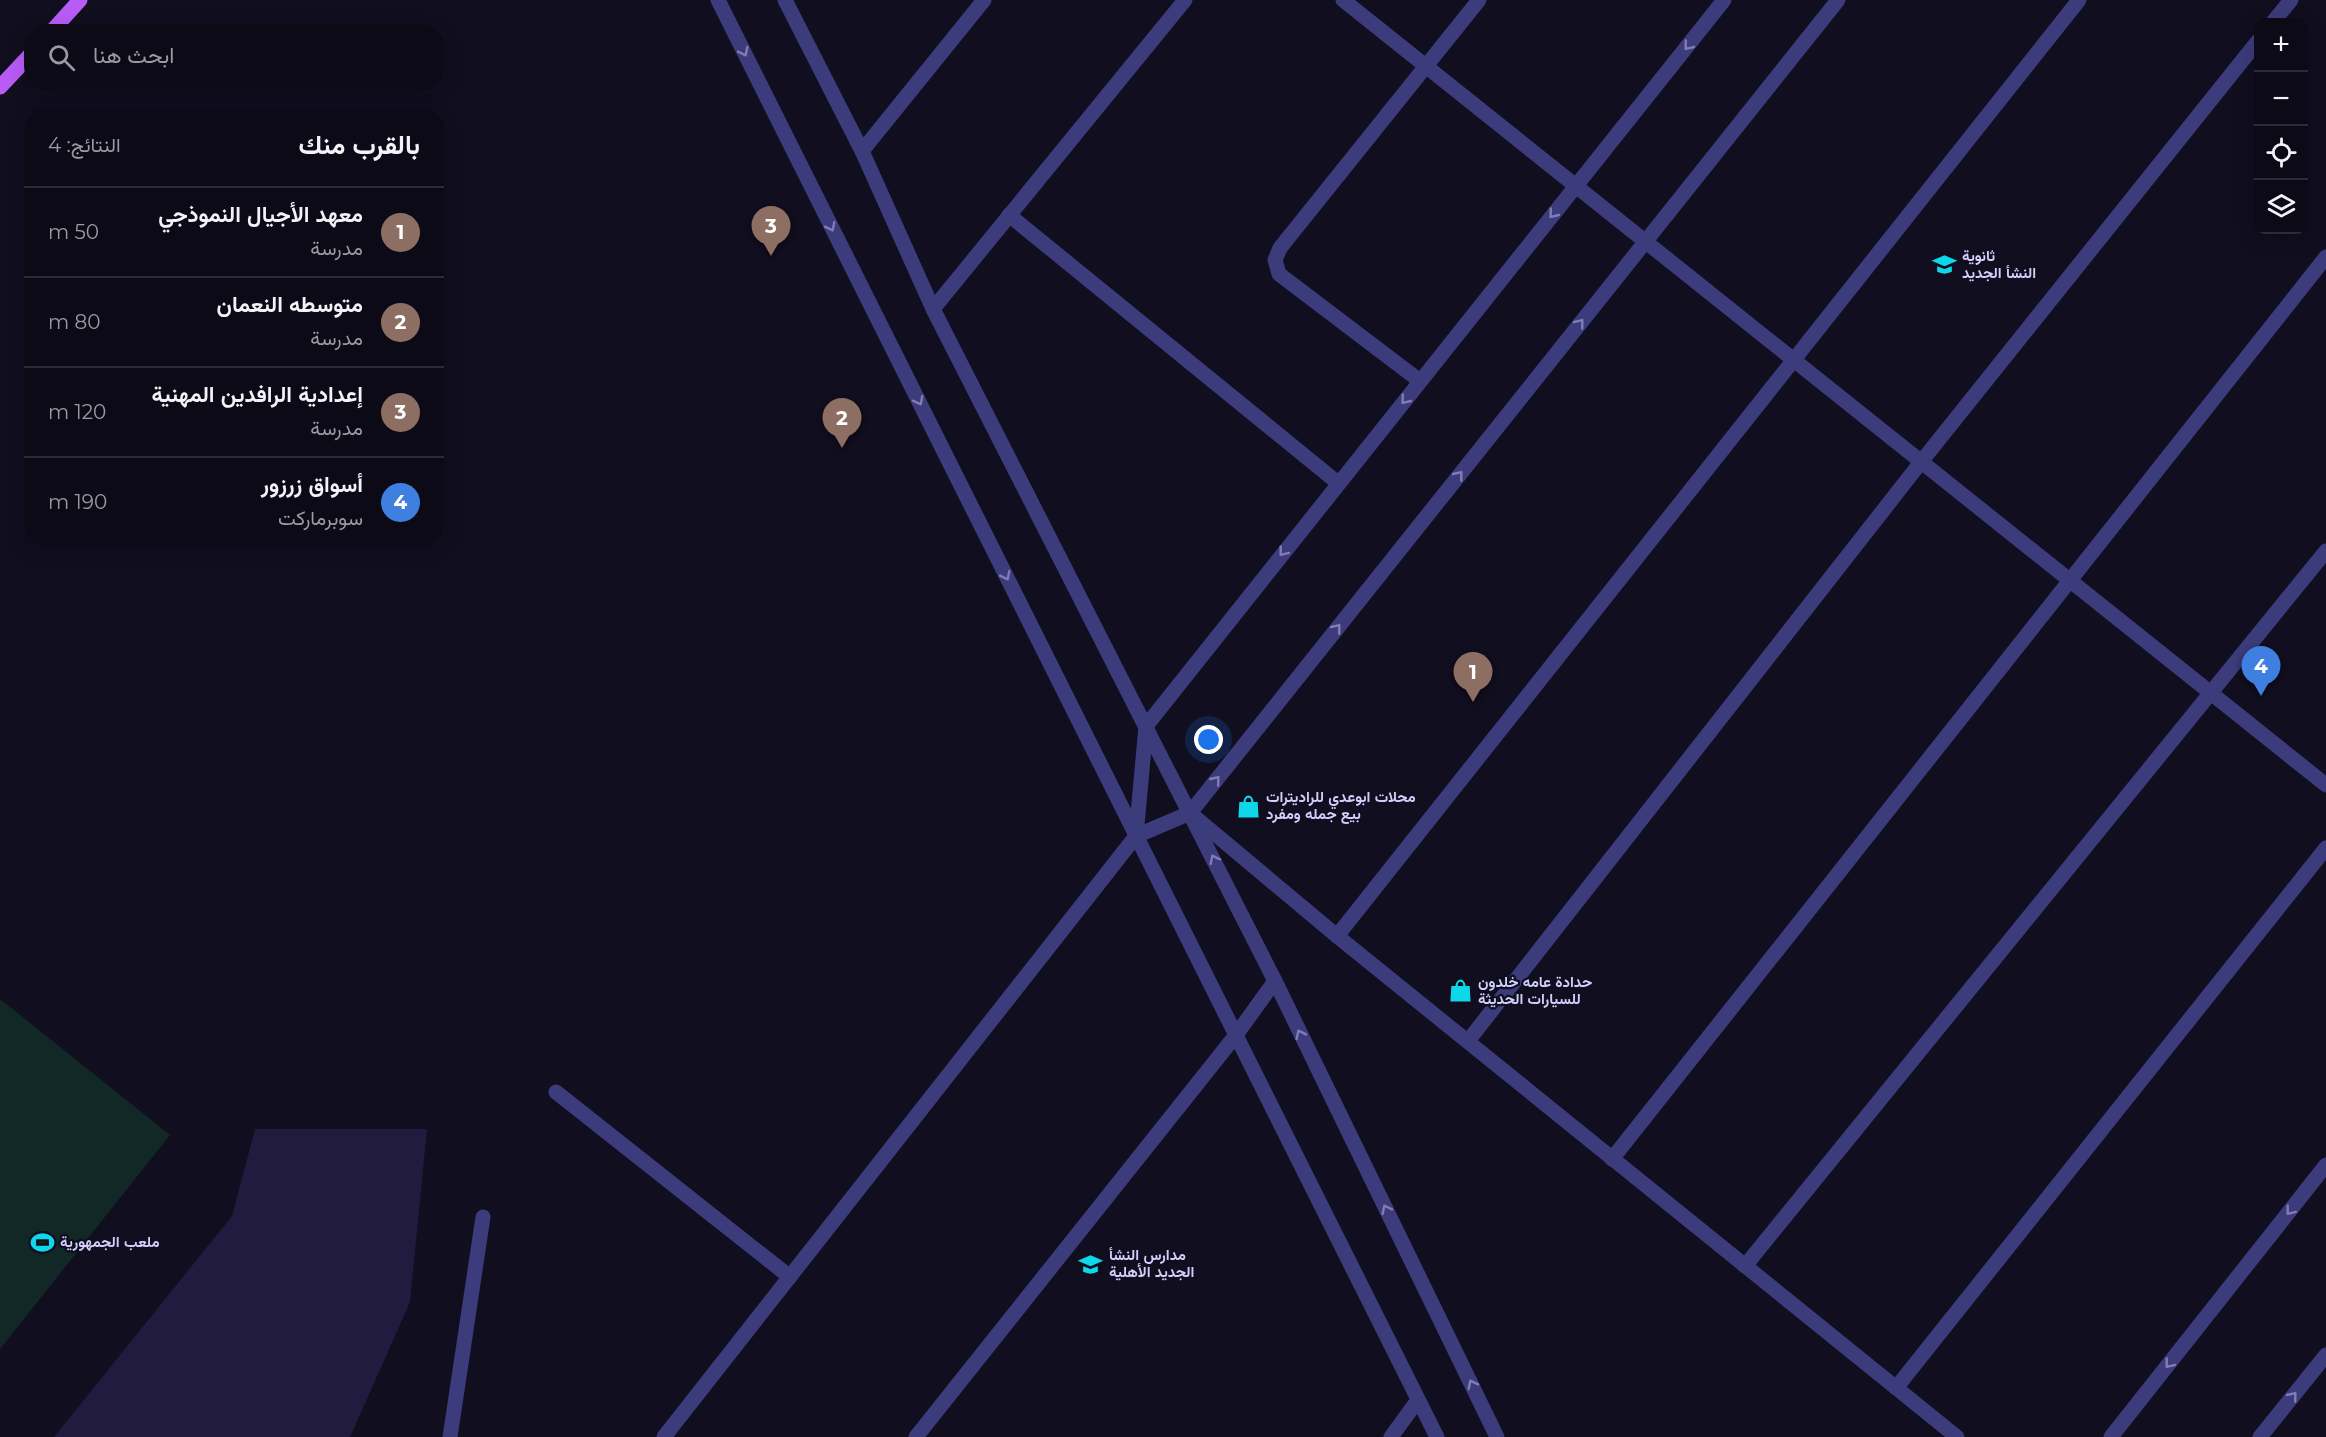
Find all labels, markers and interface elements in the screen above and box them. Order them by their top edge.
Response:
map controls [2254,18,2308,234]
button: + [2254,18,2308,72]
search box [24,24,444,90]
one-way arrow [1684,39,1695,50]
icon: search [45,41,78,74]
text: ابحث هنا [93,42,174,69]
one-way arrow [737,46,749,57]
button: − [2254,72,2308,126]
button: locate [2254,126,2308,180]
text: بالقرب منك [298,129,420,161]
text: النتائج: 4 [48,133,121,157]
button: layers [2254,180,2308,234]
text: معهد الأجيال النموذجي [158,201,363,228]
pin: 3 [752,206,790,256]
one-way arrow [1549,208,1560,219]
text: 50 m [48,220,99,244]
text: 1 [397,220,404,244]
one-way arrow [824,220,836,231]
text: مدرسة [310,236,363,260]
place label: ثانوية النشأ الجديد [1962,246,2036,282]
school or university icon: ثانوية النشأ الجديد [1931,252,1957,278]
text: متوسطه النعمان [217,291,363,318]
text: 80 m [48,310,100,334]
text: 2 [395,310,406,334]
one-way arrow [1573,318,1584,329]
text: مدرسة [310,326,363,350]
text: إعدادية الرافدين المهنية [151,381,363,408]
one-way arrow [1401,393,1412,404]
one-way arrow [911,395,923,406]
pin: 2 [822,398,862,448]
text: 120 m [48,400,106,424]
text: 3 [395,400,406,424]
text: مدرسة [310,416,363,440]
text: أسواق زرزور [261,471,363,498]
one-way arrow [1451,471,1462,482]
text: 190 m [48,490,107,514]
text: 4 [394,490,407,514]
text: سوبرماركت [278,506,363,530]
one-way arrow [1280,545,1291,556]
one-way arrow [999,569,1010,580]
one-way arrow [1330,623,1341,634]
pin: 4 [2242,646,2280,696]
pin: 1 [1454,652,1492,702]
your location [1194,725,1223,754]
one-way arrow [1209,776,1220,787]
place label: محلات ابوعدي للراديترات بيع جمله ومفرد [1266,787,1416,824]
shop icon: محلات ابوعدي للراديترات بيع جمله ومفرد [1235,793,1261,819]
one-way arrow [1209,855,1221,866]
place label: حدادة عامه خلدون للسيارات الحديثة [1478,972,1592,1008]
shop icon: حدادة عامه خلدون للسيارات الحديثة [1447,978,1473,1004]
one-way arrow [1296,1029,1308,1040]
one-way arrow [2286,1204,2297,1215]
one-way arrow [1382,1205,1393,1216]
sports icon: ملعب الجمهورية [29,1229,55,1255]
place label: ملعب الجمهورية [60,1232,160,1251]
place label: مدارس النشأ الجديد الأهلية [1109,1245,1194,1281]
school or university icon: مدارس النشأ الجديد الأهلية [1078,1251,1104,1277]
one-way arrow [2165,1357,2176,1368]
one-way arrow [1467,1380,1479,1391]
one-way arrow [2286,1392,2297,1403]

